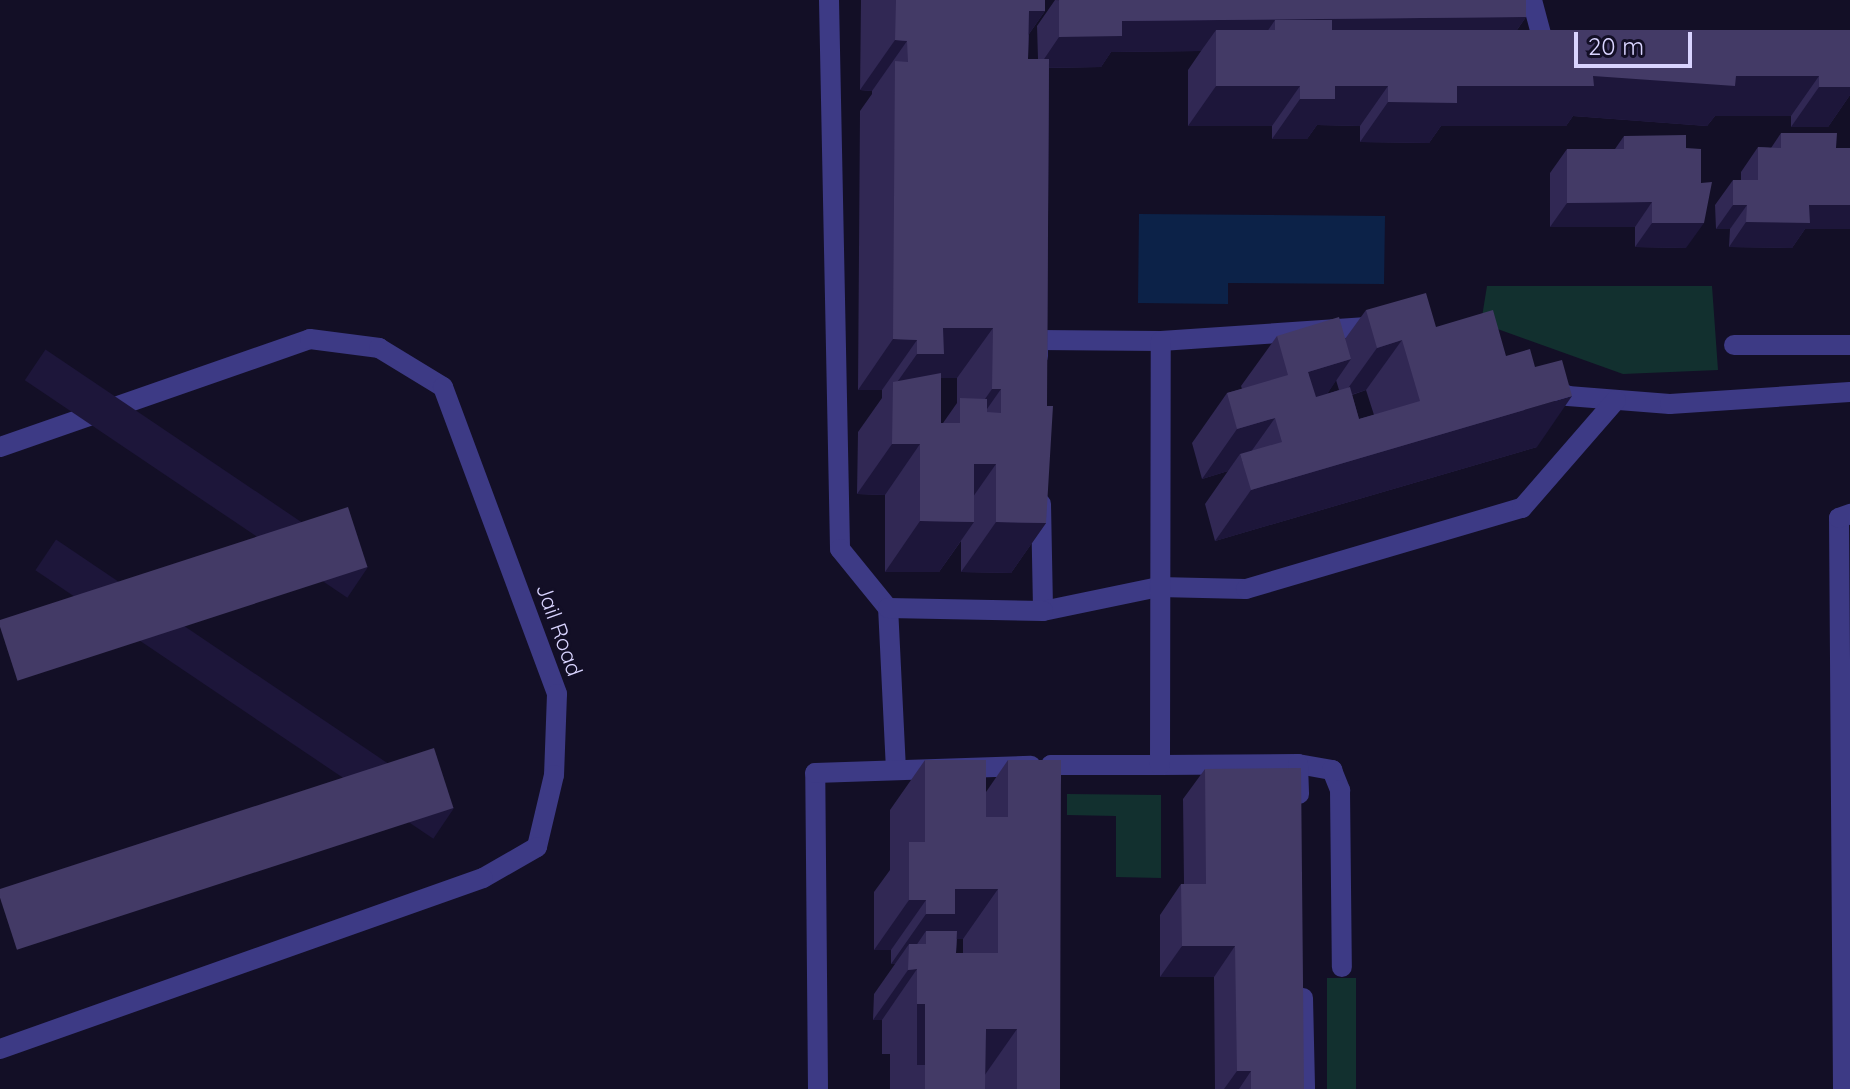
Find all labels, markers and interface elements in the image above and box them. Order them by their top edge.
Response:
scale bar [1578,16,1696,66]
text: 20 m [1588,31,1644,61]
street label: Jail Road [530,580,588,680]

